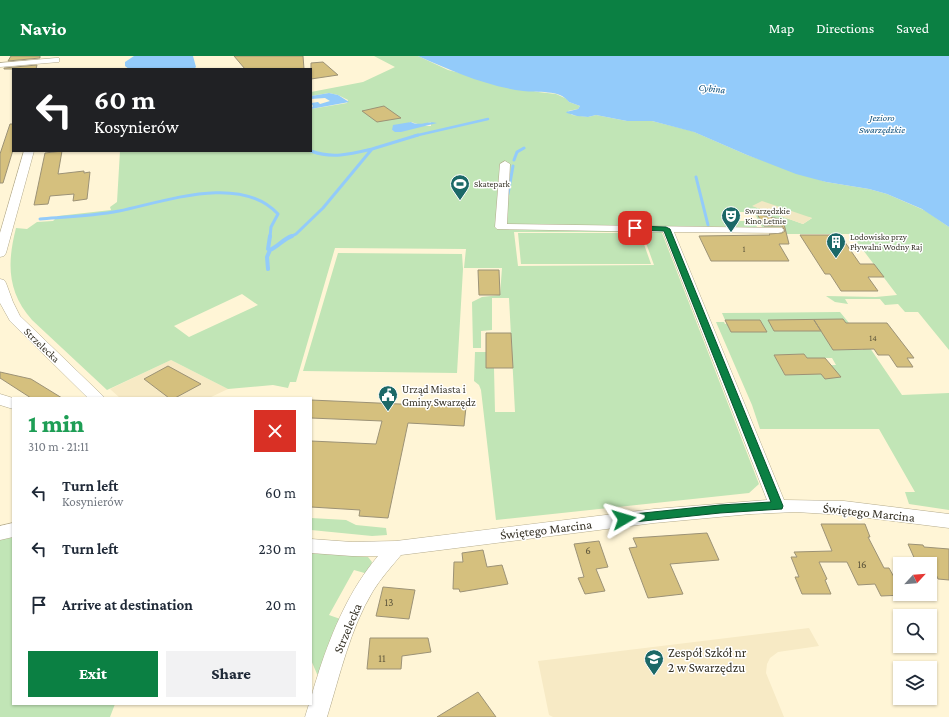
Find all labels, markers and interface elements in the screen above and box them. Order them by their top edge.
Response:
text: Navio [20,18,67,39]
text: Map [769,20,794,36]
text: Directions [816,20,874,36]
text: Saved [896,20,929,36]
water label: Cybina [698,82,726,95]
icon: left [28,84,80,136]
text: 60 m [94,84,155,115]
water label: Jezioro Swarzędzkie [859,112,905,135]
text: Kosynierów [94,117,179,137]
sports icon: Skatepark [449,173,471,201]
place label: Skatepark [474,179,511,189]
theatre icon: Swarzędzkie Kino Letnie [720,205,742,233]
place label: Swarzędzkie Kino Letnie [745,206,790,226]
pin [618,211,652,245]
icon: arrive [624,217,646,239]
building icon: Lodowisko przy Pływalni Wodny Raj [825,231,847,259]
place label: Lodowisko przy Pływalni Wodny Raj [850,232,922,253]
house number: 1 [743,244,746,254]
street label: Strzelecka [22,325,62,365]
house number: 14 [869,333,877,343]
place label: Urząd Miasta i Gminy Swarzędz [402,383,476,409]
public building icon: Urząd Miasta i Gminy Swarzędz [377,384,399,412]
text: 1 min [28,410,84,437]
button: close [254,410,296,452]
text: 310 m · 21:11 [28,439,89,454]
text: Turn left [62,478,118,494]
icon: left [28,482,50,504]
text: 60 m [265,485,296,501]
text: Kosynierów [62,494,123,509]
position arrow [603,498,645,540]
street label: Świętego Marcina [822,500,916,525]
street label: Świętego Marcina [499,516,593,543]
icon: left [28,538,50,560]
text: Turn left [62,541,118,557]
text: 230 m [258,541,296,557]
house number: 6 [585,544,591,556]
north arrow [893,557,937,601]
map controls [893,557,937,705]
house number: 16 [857,558,867,570]
icon: arrive [28,594,50,616]
house number: 13 [385,596,393,608]
text: Arrive at destination [62,597,193,613]
text: 20 m [266,597,296,613]
street label: Strzelecka [330,601,365,655]
button: search [893,609,937,653]
place label: Zespół Szkół nr 2 w Swarzędzu [668,645,747,675]
school or university icon: Zespół Szkół nr 2 w Swarzędzu [643,648,665,676]
button: Exit [28,651,158,697]
button: Share [166,651,296,697]
house number: 11 [378,652,386,664]
button: layers [893,661,937,705]

